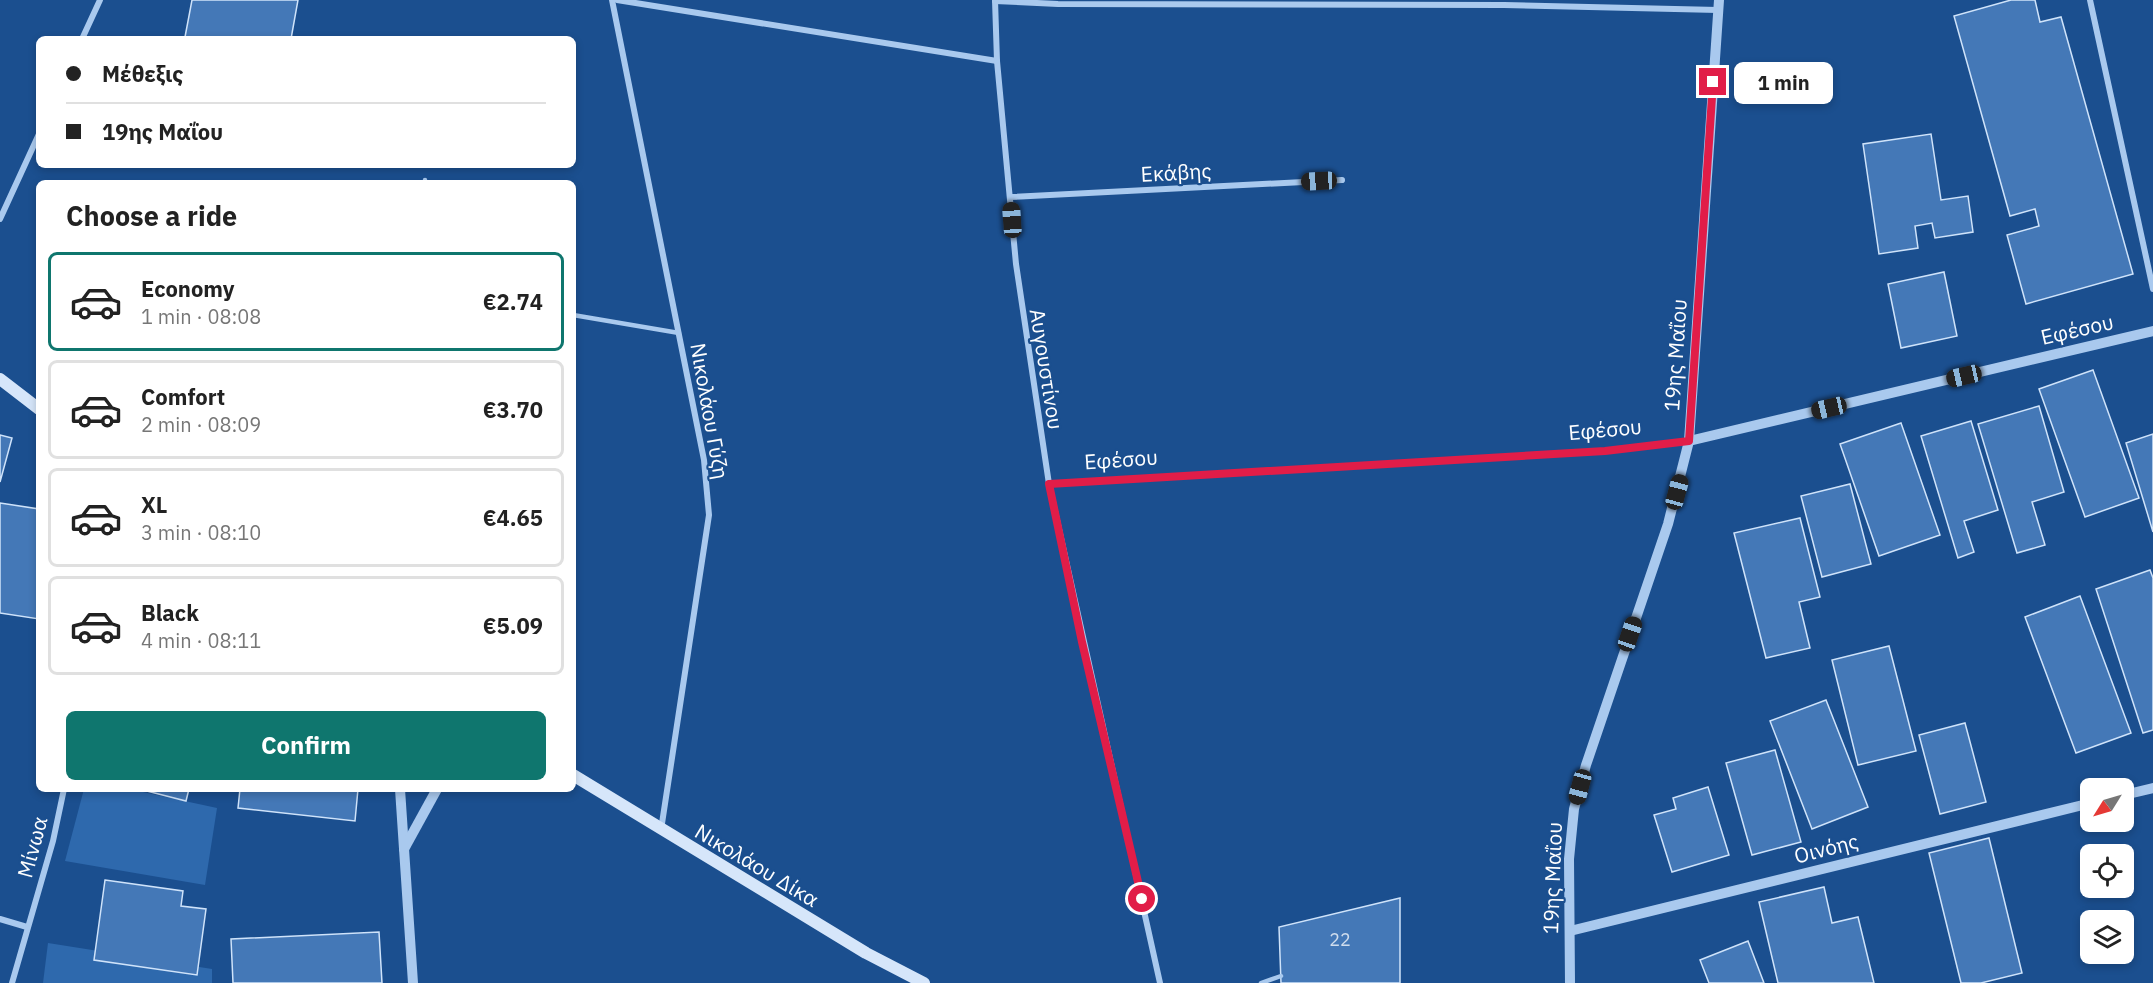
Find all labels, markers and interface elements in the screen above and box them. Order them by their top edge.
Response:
text: Μέθεξις [102,59,183,88]
callout: 1 min [1734,61,1833,103]
route end [1699,68,1726,95]
text: 1 min [1757,69,1810,96]
text: 19ης Μαΐου [102,117,223,146]
street label: Εκάβης [1140,156,1212,188]
car [1301,171,1337,191]
text: Choose a ride [66,198,237,233]
car [1002,201,1022,239]
text: Economy [141,274,235,303]
icon: car [69,275,123,329]
text: €2.74 [483,287,543,316]
street label: 19ης Μαΐου [1657,298,1693,412]
text: 1 min · 08:08 [141,303,261,330]
street label: Αυγουστίνου [1024,306,1070,432]
street label: Εφέσου [2038,307,2116,351]
street label: Νικολάου Γύζη [684,341,736,481]
car [1944,363,1984,389]
text: Comfort [141,382,225,411]
icon: car [69,383,123,437]
text: €3.70 [483,395,543,424]
car [1809,395,1849,421]
text: 2 min · 08:09 [141,411,261,438]
street label: Εφέσου [1567,412,1643,446]
street label: Εφέσου [1083,442,1159,476]
car [1664,472,1690,512]
text: XL [141,490,167,519]
icon: car [69,491,123,545]
text: €4.65 [483,503,543,532]
text: 3 min · 08:10 [141,519,261,546]
text: Black [141,598,199,627]
icon: car [69,599,123,653]
text: €5.09 [483,611,543,640]
car [1616,614,1644,654]
text: 4 min · 08:11 [141,627,261,654]
button: Confirm [66,711,546,780]
car [1567,767,1593,807]
north arrow [2080,778,2134,832]
map controls [2080,778,2134,964]
street label: Μίνωα [10,813,54,881]
street label: Νικολάου Δίκα [690,817,824,913]
street label: 19ης Μαΐου [1536,821,1568,935]
street label: Οινόης [1791,827,1861,869]
button: locate [2080,844,2134,898]
route start [1128,885,1155,912]
button: layers [2080,910,2134,964]
house number: 22 [1329,928,1351,951]

